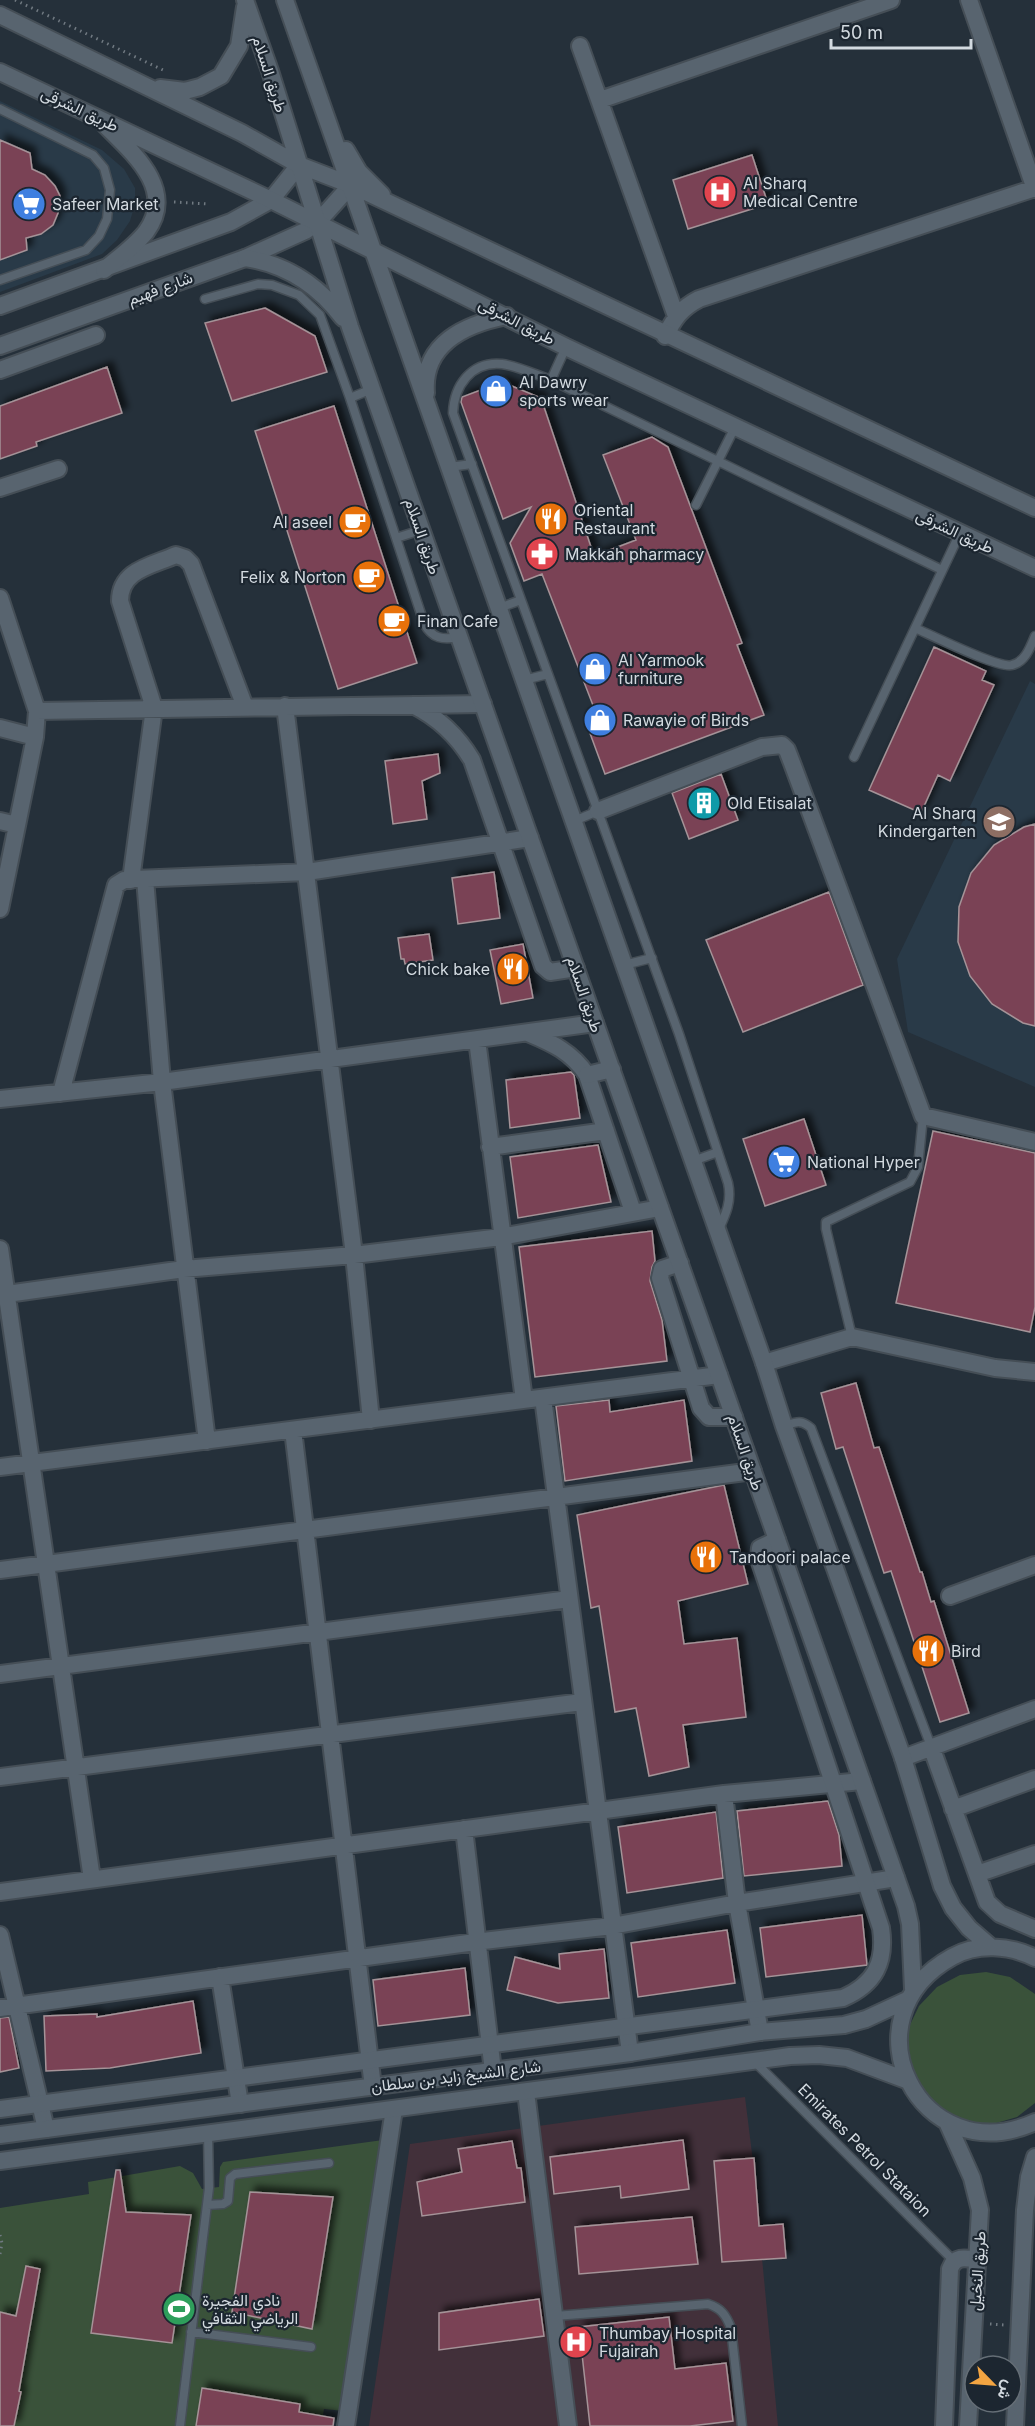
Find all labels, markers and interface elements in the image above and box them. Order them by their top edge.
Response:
scale bar [831,12,970,50]
text: 50 m [840,22,883,43]
street label: طريق السلام [247,33,292,115]
street label: طريق الشرقى [38,82,122,137]
place label: Al Sharq Medical Centre [743,173,858,211]
hospital icon: Al Sharq Medical Centre [702,174,738,210]
supermarket icon: Safeer Market [11,186,47,222]
place label: Safeer Market [52,194,159,214]
street label: شارع فهيم [125,267,196,311]
street label: طريق الشرقى [475,293,559,350]
place label: Al Dawry sports wear [519,372,608,410]
shop icon: Al Dawry sports wear [478,373,514,409]
street label: طريق السلام [400,495,445,577]
place label: Oriental Restaurant [574,500,655,538]
restaurant icon: Oriental Restaurant [533,501,569,537]
cafe icon: Al aseel [337,504,373,540]
street label: طريق الشرقى [913,504,997,559]
place label: Al aseel [273,512,332,532]
pharmacy icon: Makkah pharmacy [524,536,560,572]
place label: Makkah pharmacy [565,544,704,564]
cafe icon: Felix & Norton [351,559,387,595]
place label: Felix & Norton [240,567,346,587]
cafe icon: Finan Cafe [376,603,412,639]
place label: Finan Cafe [417,611,498,631]
place label: Al Yarmook furniture [618,650,705,688]
shop icon: Al Yarmook furniture [577,651,613,687]
shop icon: Rawayie of Birds [582,702,618,738]
place label: Rawayie of Birds [623,710,749,730]
building icon: Old Etisalat [686,785,722,821]
place label: Old Etisalat [727,793,812,813]
place label: Al Sharq Kindergarten [878,803,976,841]
school or university icon: Al Sharq Kindergarten [981,804,1017,840]
restaurant icon: Chick bake [495,951,531,987]
street label: طريق السلام [562,953,607,1035]
place label: Chick bake [406,959,490,979]
supermarket icon: National Hyper [766,1144,802,1180]
place label: National Hyper [807,1152,920,1172]
street label: طريق السلام [723,1411,768,1493]
restaurant icon: Tandoori palace [688,1539,724,1575]
place label: Tandoori palace [729,1547,851,1567]
restaurant icon: Bird [910,1633,946,1669]
place label: Bird [951,1641,981,1661]
street label: شارع الشيخ زايد بن سلطان [370,2056,542,2098]
street label: Emirates Petrol Stataion [794,2079,936,2221]
street label: طريق النخيل [964,2230,991,2312]
place label: نادي الفجيرة الرياضي الثقافي [202,2290,298,2332]
sports icon: نادي الفجيرة الرياضي الثقافي [161,2291,197,2327]
place label: Thumbay Hospital Fujairah [599,2323,736,2361]
hospital icon: Thumbay Hospital Fujairah [558,2324,594,2360]
north arrow [963,2354,1023,2414]
text: ش [993,2377,1020,2403]

